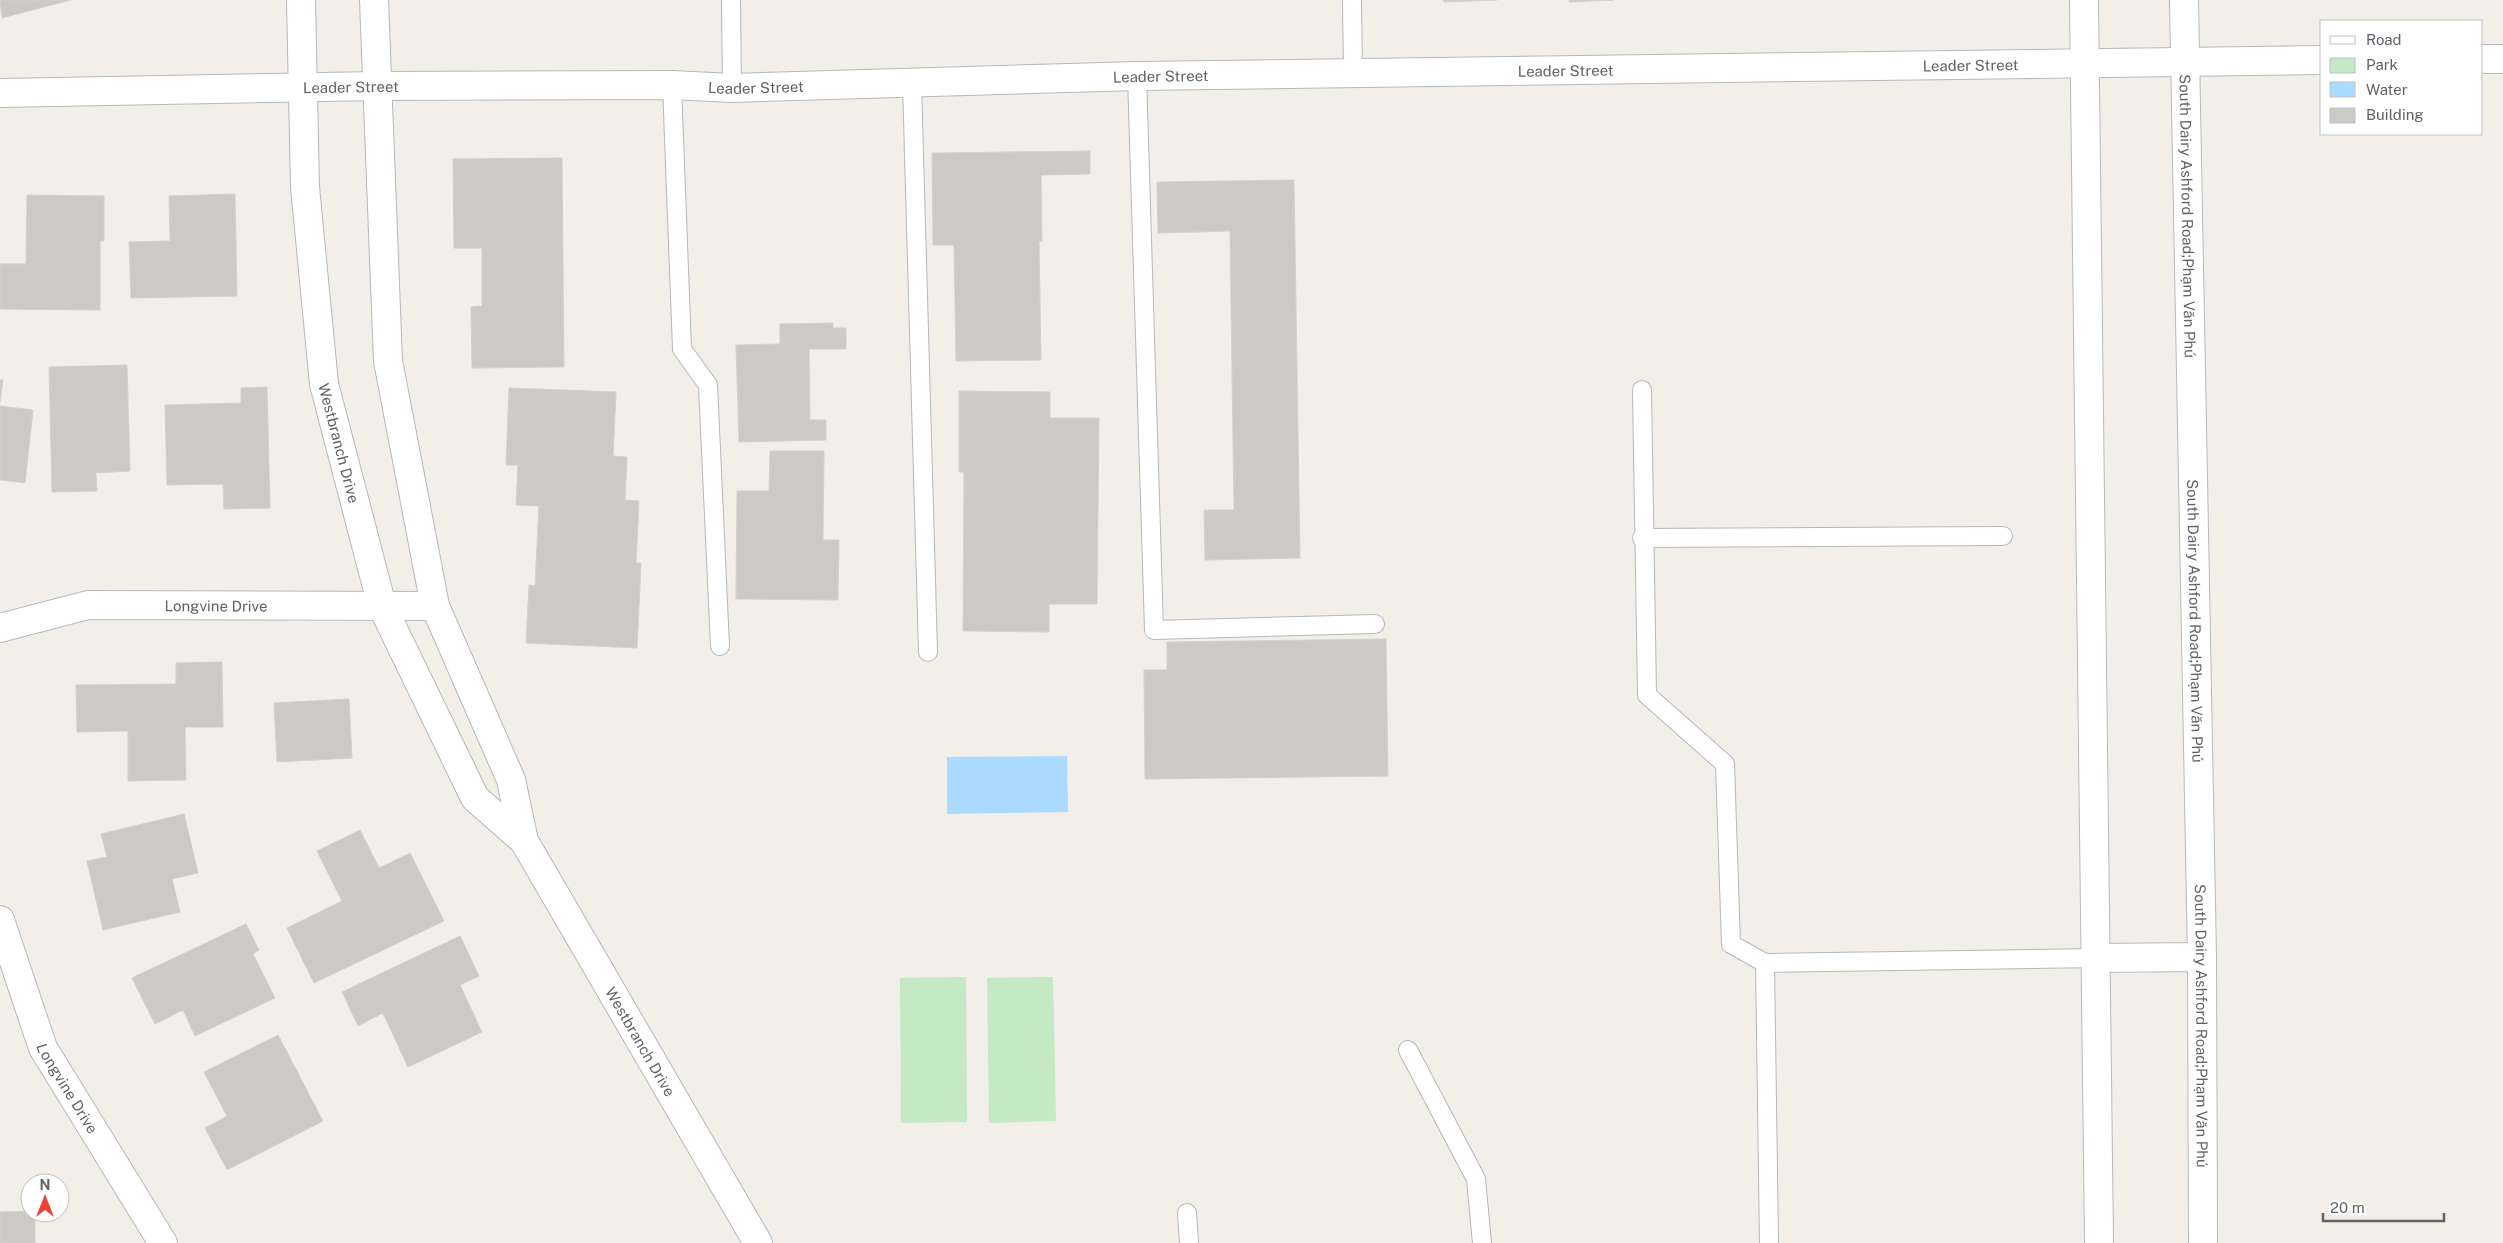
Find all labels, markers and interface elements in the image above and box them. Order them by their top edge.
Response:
legend [2320,20,2483,135]
text: Road [2366,31,2402,48]
street label: Leader Street [1923,56,2019,74]
text: Park [2366,56,2398,73]
street label: Leader Street [1518,61,1614,79]
street label: Leader Street [1112,67,1209,85]
street label: South Dairy Ashford Road;Phạm Văn Phú [2177,74,2199,358]
street label: Leader Street [303,77,399,96]
street label: Leader Street [708,77,804,97]
text: Water [2366,81,2408,98]
text: Building [2366,106,2424,123]
street label: Westbranch Drive [316,381,363,505]
street label: South Dairy Ashford Road;Phạm Văn Phú [2185,479,2207,763]
street label: Longvine Drive [165,597,268,614]
street label: South Dairy Ashford Road;Phạm Văn Phú [2192,884,2211,1168]
street label: Westbranch Drive [602,984,679,1099]
street label: Longvine Drive [34,1041,102,1136]
north arrow [20,1173,70,1223]
text: N [40,1177,50,1193]
scale bar [2323,1190,2444,1222]
text: 20 m [2330,1199,2365,1216]

